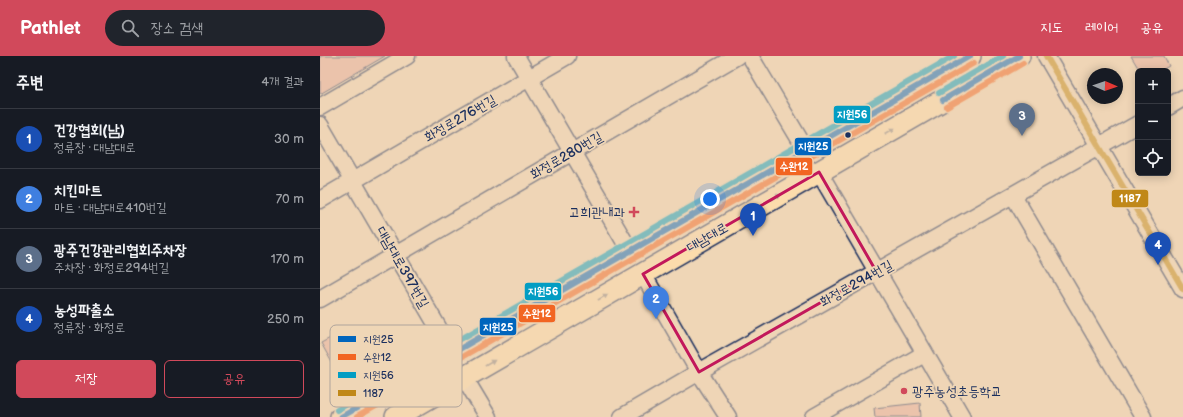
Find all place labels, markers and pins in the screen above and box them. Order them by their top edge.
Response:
pin: 3 [1009,103,1035,136]
unlabelled marker [843,130,853,140]
pin: 1 [740,203,766,236]
place label: 고희관내과 [569,204,625,221]
marker: 고희관내과 [628,206,640,218]
pin: 4 [1145,232,1171,265]
pin: 2 [643,286,669,319]
place label: 광주농성초등학교 [912,383,1002,400]
marker: 광주농성초등학교 [899,386,909,396]

